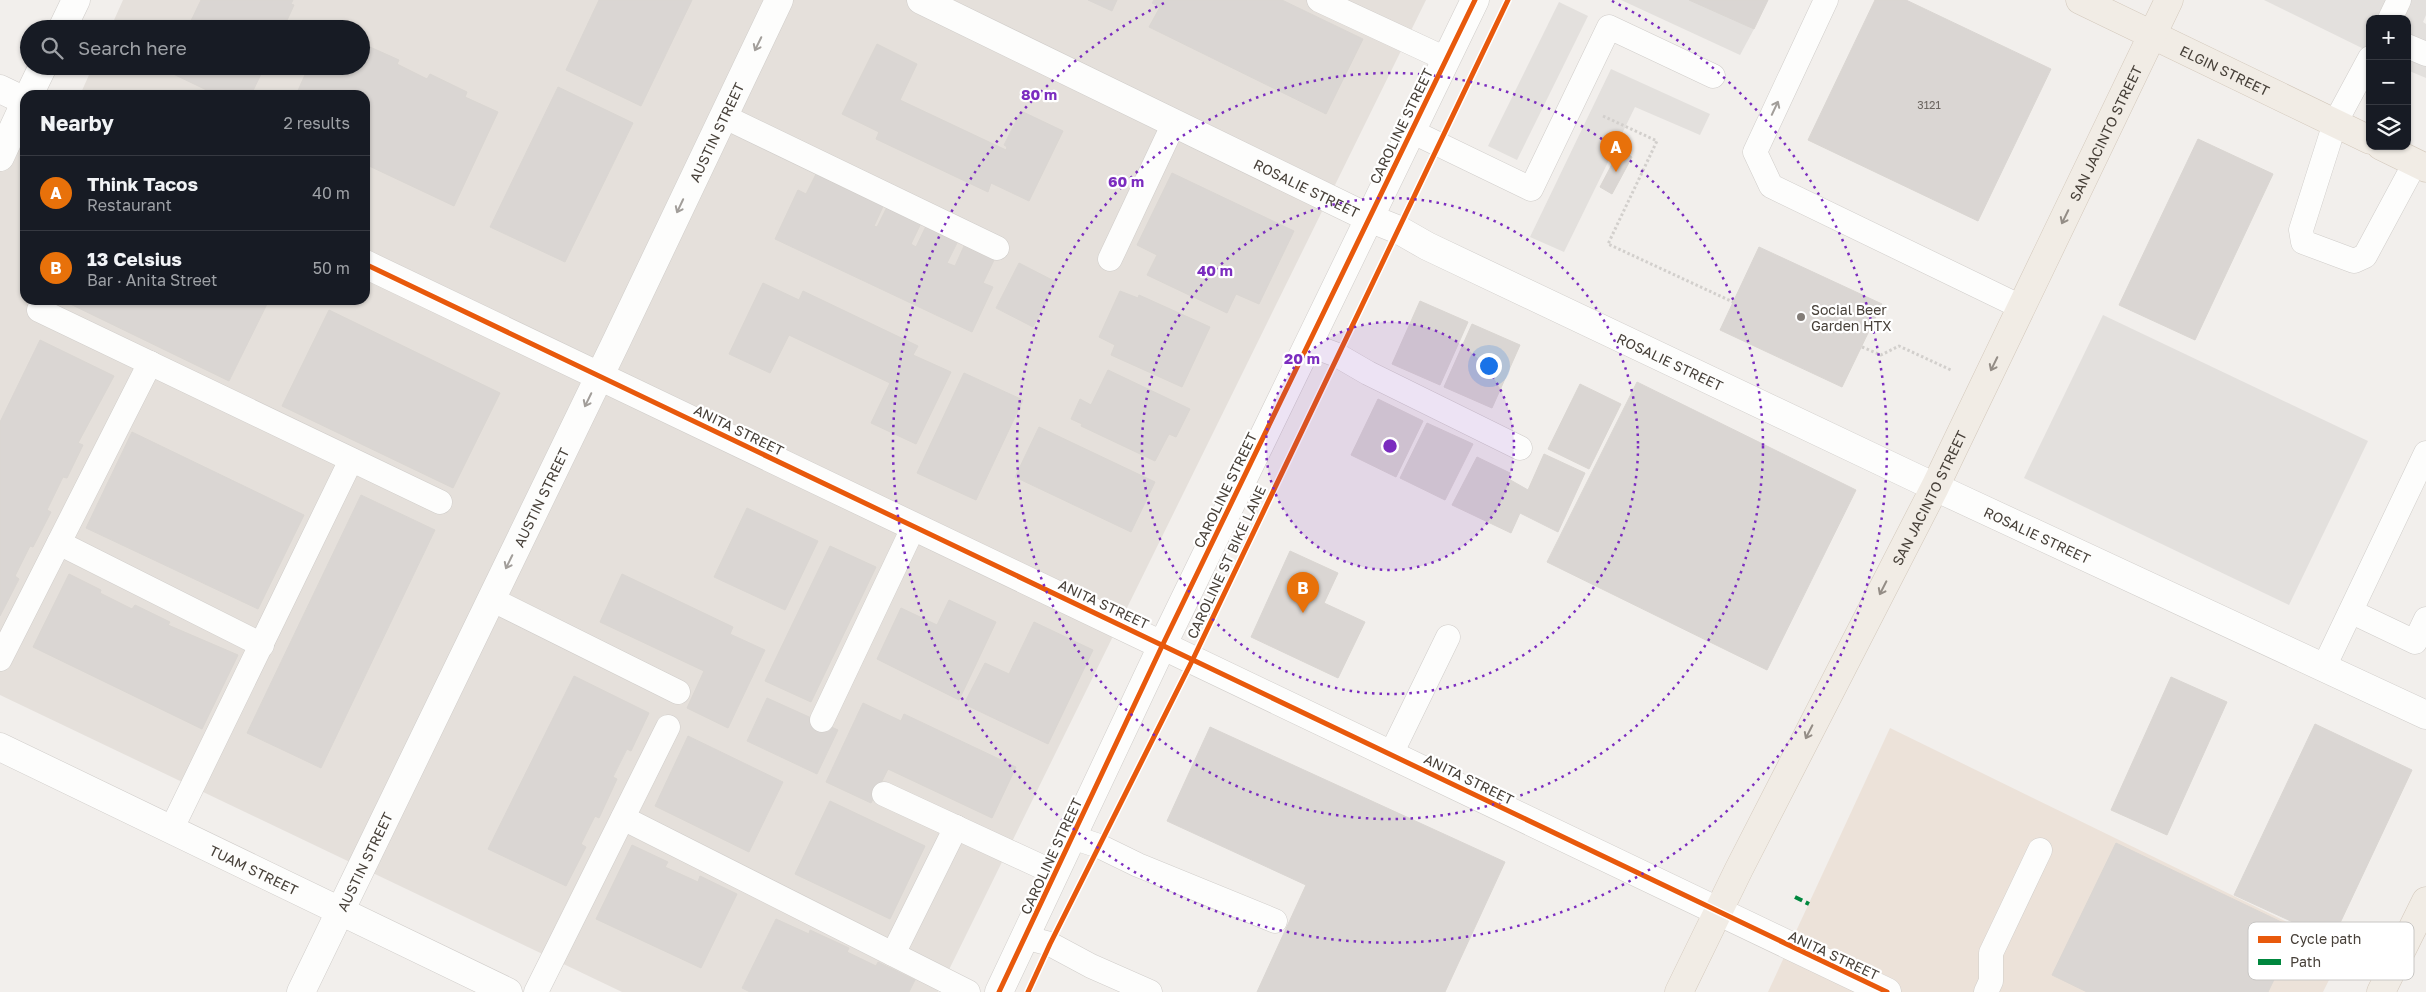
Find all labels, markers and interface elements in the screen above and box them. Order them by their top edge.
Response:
map controls [2366,15,2411,150]
button: + [2366,15,2411,60]
search box [20,20,370,75]
icon: search [38,34,66,62]
text: Search here [78,36,187,59]
one-way arrow [752,36,762,51]
street label: ELGIN STREET [2177,41,2273,99]
button: − [2366,60,2411,105]
street label: SAN JACINTO STREET [2065,62,2145,204]
street label: CAROLINE STREET [1366,65,1436,187]
street label: AUSTIN STREET [685,79,747,184]
text: 80 m [1021,85,1057,103]
house number: 3121 [1917,98,1941,111]
one-way arrow [1771,101,1781,116]
button: layers [2366,105,2411,150]
text: Nearby [40,110,114,136]
text: 2 results [284,113,350,133]
pin: A [1600,131,1632,172]
street label: ROSALIE STREET [1251,155,1363,221]
text: Think Tacos [87,172,198,195]
text: 60 m [1108,172,1144,190]
text: A [50,183,62,203]
text: 40 m [312,183,350,203]
text: Restaurant [87,195,172,215]
one-way arrow [675,199,685,214]
one-way arrow [2060,210,2070,225]
text: 13 Celsius [87,247,182,270]
text: B [50,258,62,278]
text: 50 m [313,258,350,278]
text: 40 m [1197,261,1233,279]
text: Bar · Anita Street [87,270,217,290]
place label: Social Beer Garden HTX [1811,301,1892,334]
marker: Social Beer Garden HTX [1795,311,1807,323]
street label: ROSALIE STREET [1614,329,1726,394]
text: 20 m [1284,349,1320,367]
your location [1476,353,1502,379]
one-way arrow [1989,356,1998,371]
one-way arrow [582,393,592,408]
street label: ANITA STREET [691,401,787,459]
street label: SAN JACINTO STREET [1888,427,1970,568]
street label: CAROLINE STREET [1190,429,1260,551]
centre of rings [1381,437,1399,455]
street label: AUSTIN STREET [510,444,572,549]
street label: CAROLINE ST BIKE LANE [1183,483,1269,641]
street label: ROSALIE STREET [1981,503,2094,567]
one-way arrow [504,555,514,570]
pin: B [1287,572,1319,613]
street label: ANITA STREET [1056,576,1152,632]
one-way arrow [1878,580,1888,595]
one-way arrow [1804,724,1813,739]
street label: ANITA STREET [1421,750,1517,808]
street label: CAROLINE STREET [1017,795,1086,917]
street label: AUSTIN STREET [333,809,396,914]
street label: TUAM STREET [207,841,301,898]
legend [2248,922,2414,980]
street label: ANITA STREET [1786,927,1882,983]
text: Cycle path [2290,930,2361,947]
text: Path [2290,953,2321,970]

